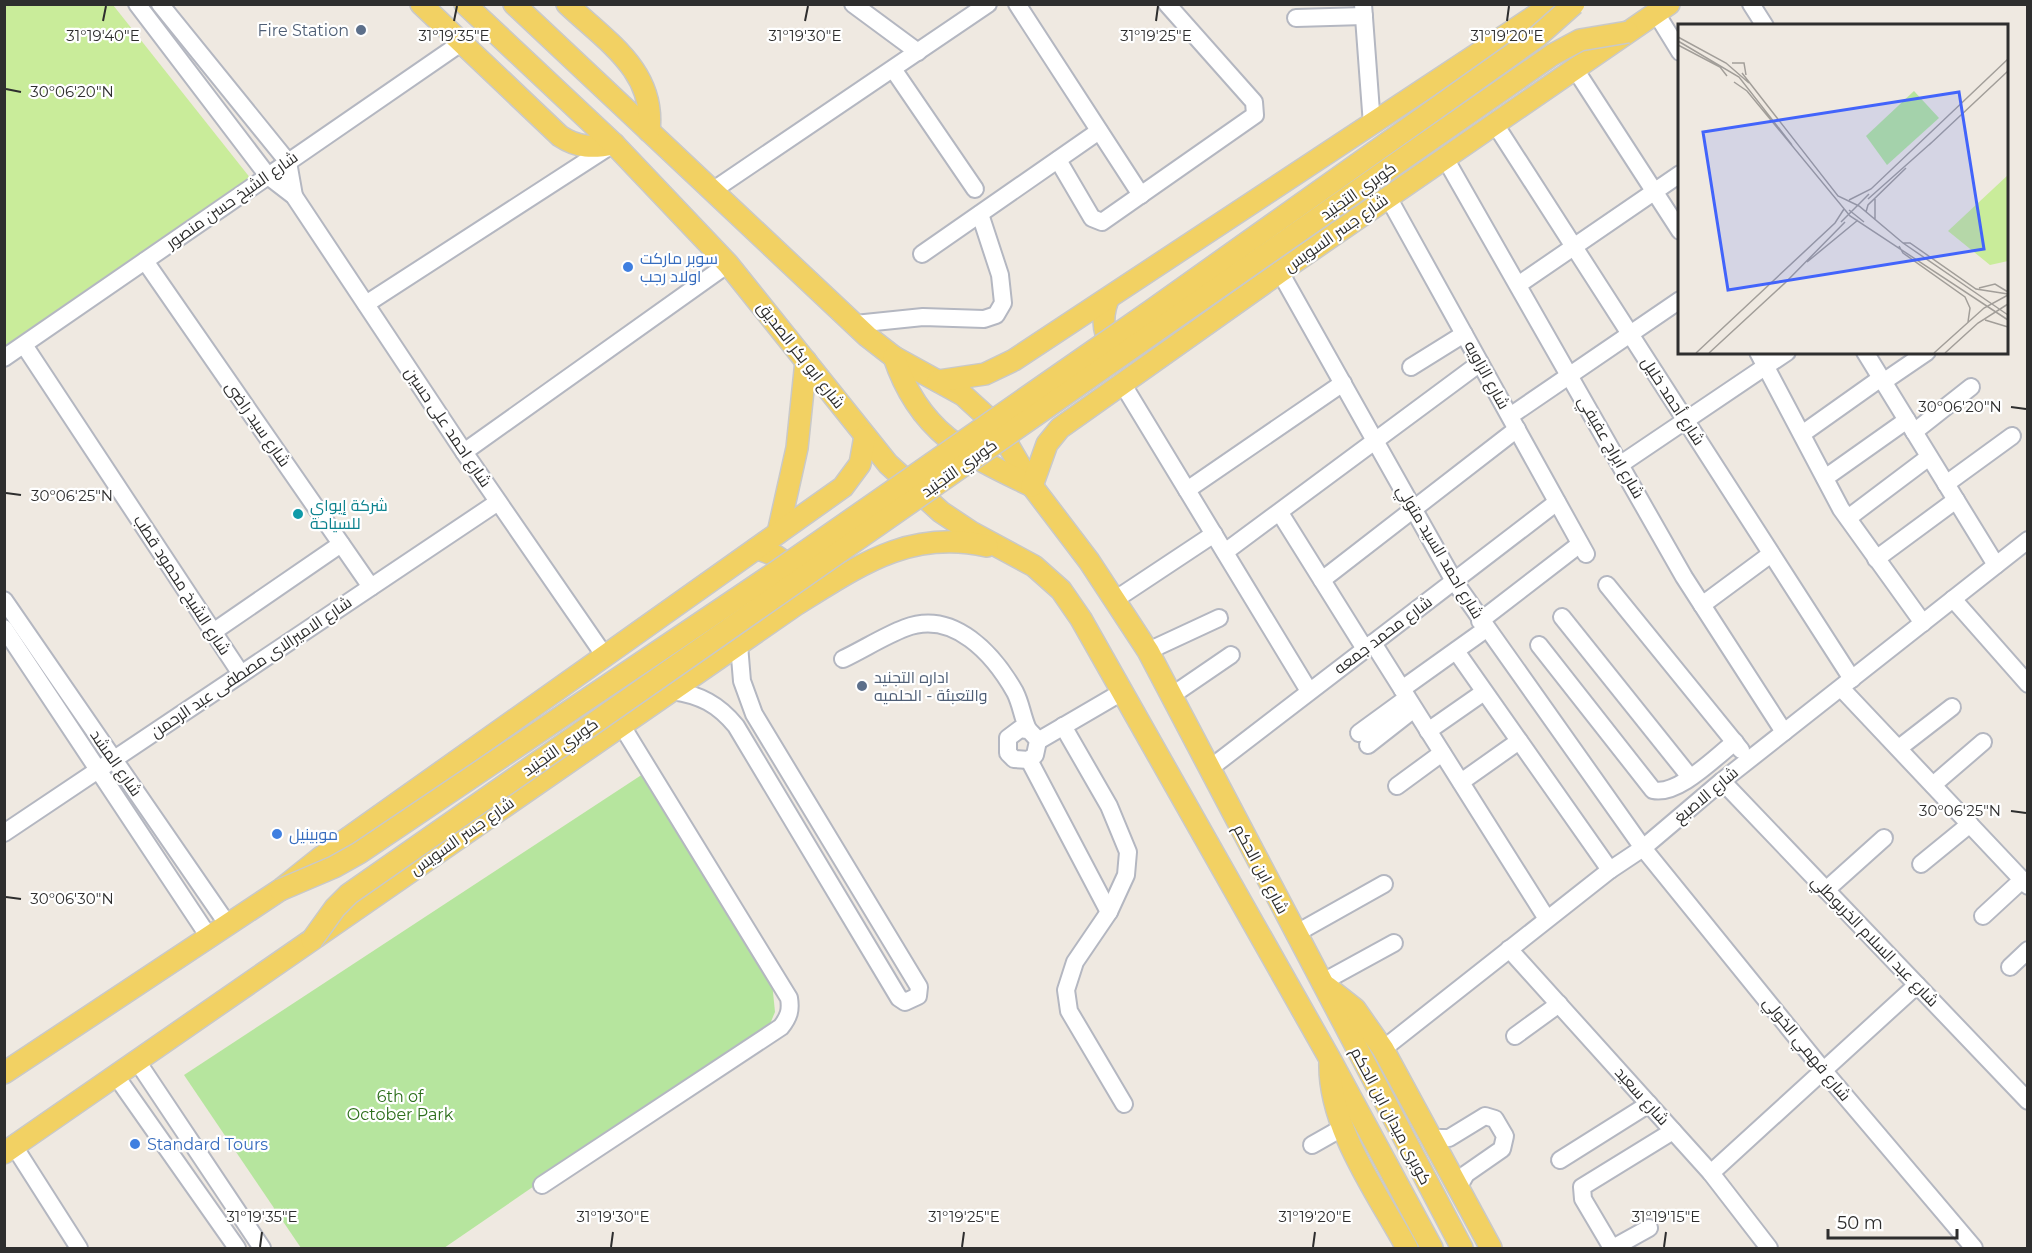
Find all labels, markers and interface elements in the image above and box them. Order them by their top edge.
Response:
place label: Fire Station [257,21,349,40]
marker: Fire Station [354,23,368,37]
inset map [1678,24,2008,354]
text: 31°19'40"E [66,26,140,45]
text: 31°19'35"E [418,26,490,45]
text: 31°19'30"E [769,26,841,45]
text: 31°19'25"E [1120,26,1192,45]
text: 31°19'20"E [1470,26,1544,45]
text: 30°06'20"N [30,82,114,101]
street label: شارع الشيخ حسن منصور [162,147,303,255]
street label: كوبري التجنيد [1317,158,1402,227]
street label: شارع جسر السويس [1280,190,1393,278]
place label: سوبر ماركت اولاد رجب [640,249,718,286]
marker: سوبر ماركت اولاد رجب [621,260,635,274]
street label: شارع ابو بكر الصديق [752,298,849,413]
street label: شارع الزاويه [1459,337,1514,413]
street label: شارع أحمد خليل [1636,353,1709,450]
street label: شارع احمد على حسين [399,363,495,492]
street label: شارع سيد راضى [220,378,294,471]
street label: شارع ابراج عفيفي [1571,392,1648,504]
text: 30°06'20"N [1918,397,2002,416]
street label: كوبري التجنيد [918,435,1003,504]
street label: شارع احمد السيد متولي [1389,482,1487,624]
text: 30°06'25"N [31,486,113,505]
place label: شركة إيواي للسياحة [310,496,388,533]
marker: شركة إيواي للسياحة [291,507,305,521]
street label: شارع الشيخ محمود قطب [128,511,234,660]
street label: شارع الاميرالاى مصطفى عبد الرحمن [147,592,356,743]
street label: شارع محمد جمعه [1330,592,1437,680]
place label: اداره التجنيد والتعبئة - الحلميه [874,668,987,705]
marker: اداره التجنيد والتعبئة - الحلميه [855,679,869,693]
street label: كوبري التجنيد [519,714,604,783]
street label: شارع المشد [84,726,146,801]
street label: شارع الاصبغ [1670,763,1743,829]
street label: شارع جسر السويس [406,793,519,881]
text: 30°06'25"N [1919,801,2001,820]
street label: شارع ابن الحكم [1228,821,1293,918]
place label: موبينيل [289,825,338,845]
marker: موبينيل [270,827,284,841]
street label: شارع عبد السلام الخربوطلي [1805,871,1943,1013]
text: 30°06'30"N [30,889,114,908]
street label: شارع فهمي الخولي [1756,993,1855,1107]
street label: كوبرى ميدان ابن الحكم [1345,1044,1435,1189]
street label: شارع سعيد [1609,1063,1673,1130]
park label: 6th of October Park [347,1087,454,1124]
place label: Standard Tours [147,1135,268,1154]
marker: Standard Tours [128,1137,142,1151]
scale bar [1828,1202,1957,1240]
text: 31°19'35"E [226,1207,298,1226]
text: 31°19'30"E [577,1207,649,1226]
text: 31°19'25"E [928,1207,1000,1226]
text: 31°19'20"E [1278,1207,1352,1226]
text: 31°19'15"E [1632,1207,1700,1226]
text: 50 m [1837,1212,1883,1234]

